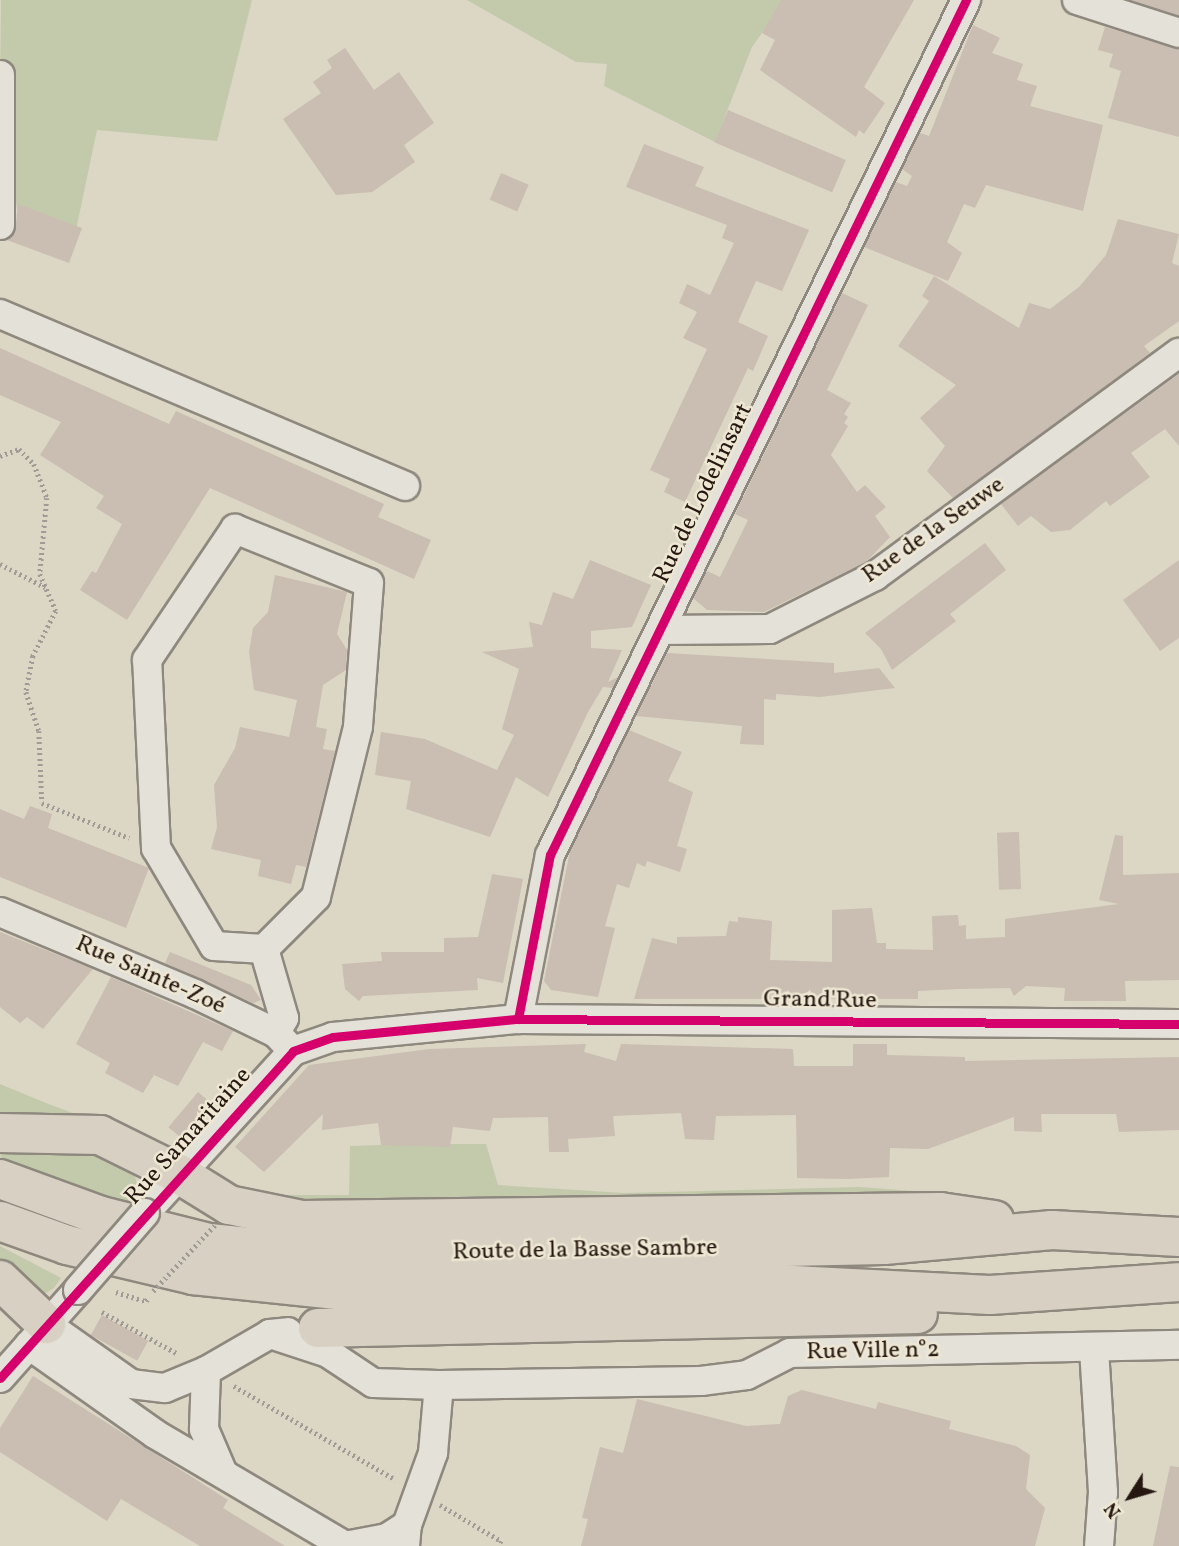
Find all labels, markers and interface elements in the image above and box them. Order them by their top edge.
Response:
street label: Rue de Lodelinsart [648,399,760,589]
street label: Rue de la Seuwe [857,471,1011,591]
street label: Rue Sainte-Zoé [71,930,229,1022]
street label: Grand'Rue [763,986,877,1016]
street label: Rue Samaritaine [120,1062,258,1212]
street label: Route de la Basse Sambre [452,1234,718,1268]
street label: Rue Ville n°2 [806,1336,940,1368]
north arrow [1095,1462,1165,1532]
text: N [1099,1496,1128,1523]

